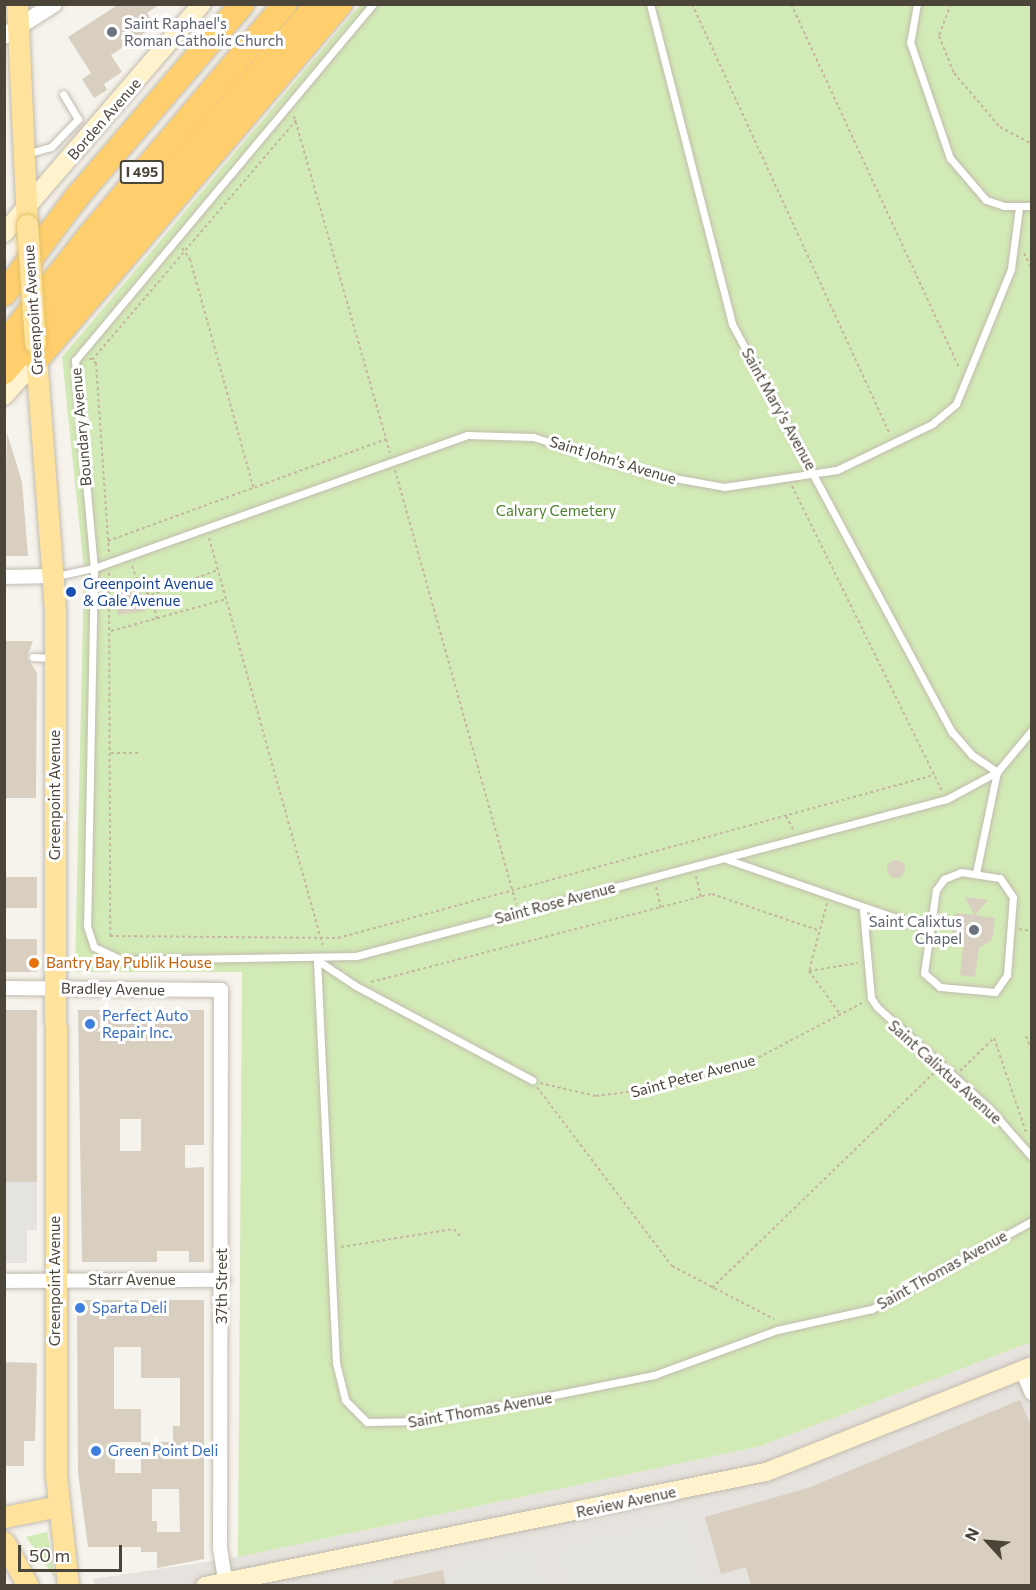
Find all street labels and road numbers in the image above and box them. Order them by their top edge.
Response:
street label: Borden Avenue [64,74,144,164]
road number: I 495 [120,161,164,183]
street label: Greenpoint Avenue [19,244,47,376]
street label: Saint Mary's Avenue [738,345,820,473]
street label: Boundary Avenue [67,367,95,487]
street label: Saint John's Avenue [548,432,678,488]
street label: Greenpoint Avenue [46,730,64,860]
street label: Saint Rose Avenue [493,878,617,928]
street label: Bradley Avenue [61,979,165,999]
street label: Saint Calixtus Avenue [885,1016,1005,1128]
street label: Saint Peter Avenue [629,1051,757,1101]
street label: Greenpoint Avenue [46,1216,64,1346]
street label: Saint Thomas Avenue [874,1227,1010,1313]
street label: 37th Street [213,1248,231,1324]
street label: Starr Avenue [88,1271,176,1289]
street label: Saint Thomas Avenue [407,1388,553,1432]
street label: Review Avenue [575,1483,677,1521]

